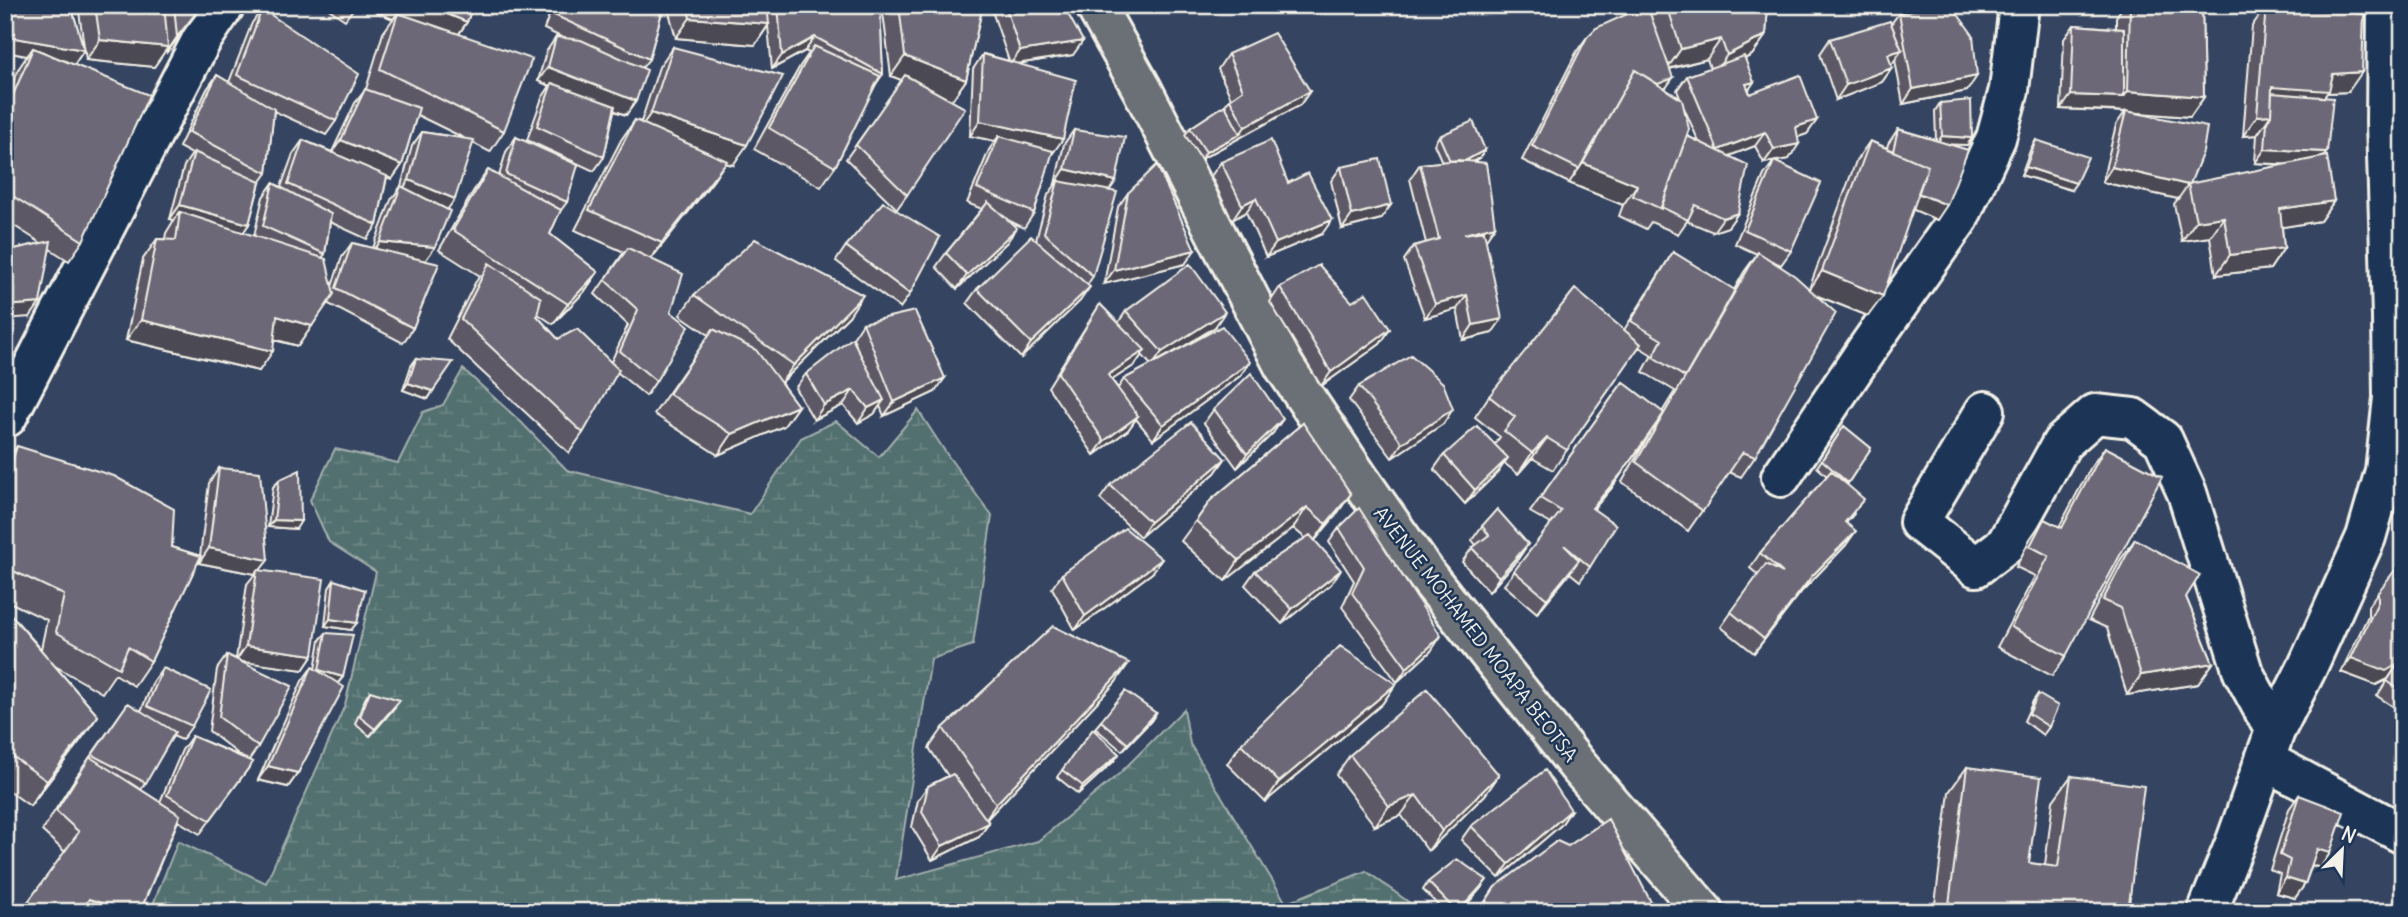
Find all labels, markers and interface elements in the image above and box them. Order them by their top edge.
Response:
street label: AVENUE MOHAMED MOAPA BEOTSA [1369,502,1583,766]
north arrow [2306,816,2376,886]
text: N [2338,821,2360,848]

